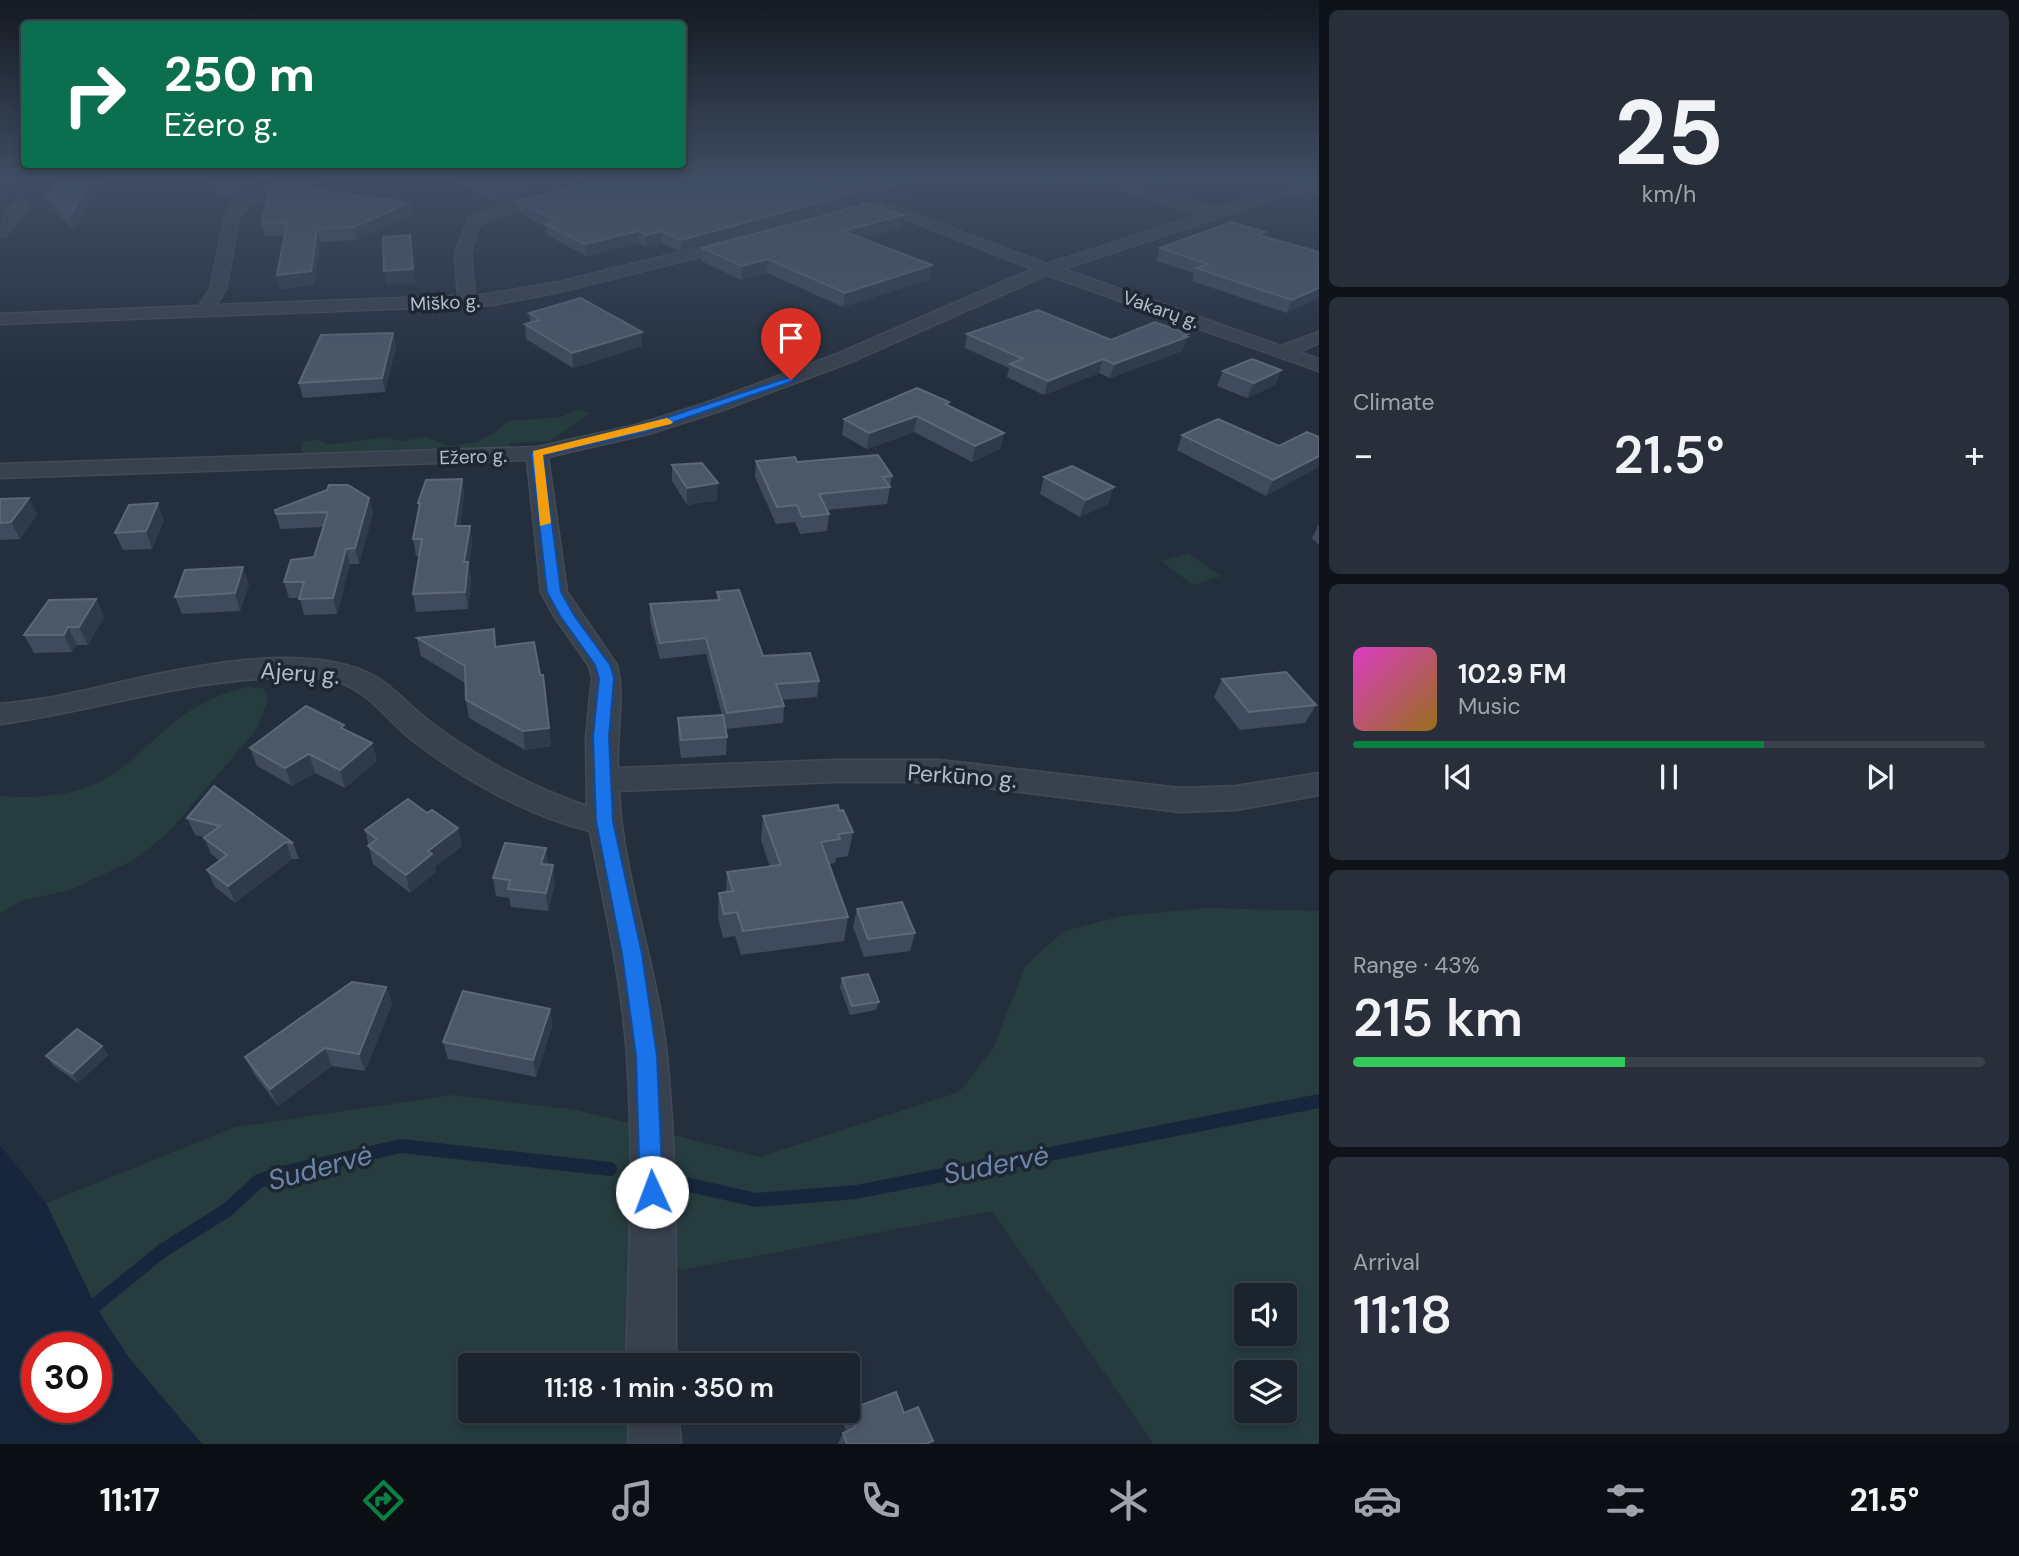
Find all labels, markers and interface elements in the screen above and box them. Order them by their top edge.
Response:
text: 250 m [164,42,315,106]
icon: right [49,49,140,140]
text: 25 [1614,74,1724,192]
text: Ežero g. [164,104,278,146]
text: km/h [1642,179,1696,209]
street label: Vakarų g. [1119,285,1202,334]
street label: Miško g. [410,288,480,317]
pin [761,308,821,380]
icon: arrive [772,319,810,357]
text: Climate [1353,387,1435,417]
text: 21.5° [1613,421,1725,489]
text: − [1353,430,1374,480]
text: + [1964,430,1985,480]
street label: Ežero g. [439,443,507,470]
street label: Ajerų g. [259,655,341,691]
text: 102.9 FM [1458,657,1567,691]
text: Music [1458,691,1521,721]
street label: Perkūno g. [906,757,1018,795]
icon: previous [1439,758,1477,796]
icon: pause [1650,758,1688,796]
icon: next [1861,758,1899,796]
text: Range · 43% [1353,950,1480,980]
text: 215 km [1353,984,1523,1052]
water label: Sudervė [264,1136,377,1199]
water label: Sudervė [940,1136,1052,1193]
position arrow [615,1155,689,1229]
text: Arrival [1353,1247,1420,1277]
text: 11:18 [1353,1281,1452,1349]
map controls [1234,1283,1297,1423]
button: sound [1234,1283,1297,1346]
speed limit sign: 30 [21,1332,112,1423]
button: layers [1234,1360,1297,1423]
text: 11:18 · 1 min · 350 m [544,1371,774,1405]
icon: directions [359,1476,408,1525]
icon: music [608,1476,657,1525]
icon: phone [856,1476,905,1525]
icon: climate [1104,1476,1153,1525]
icon: car [1353,1476,1402,1525]
icon: filters [1601,1476,1650,1525]
text: 11:17 [100,1479,160,1521]
text: 21.5° [1850,1479,1919,1521]

